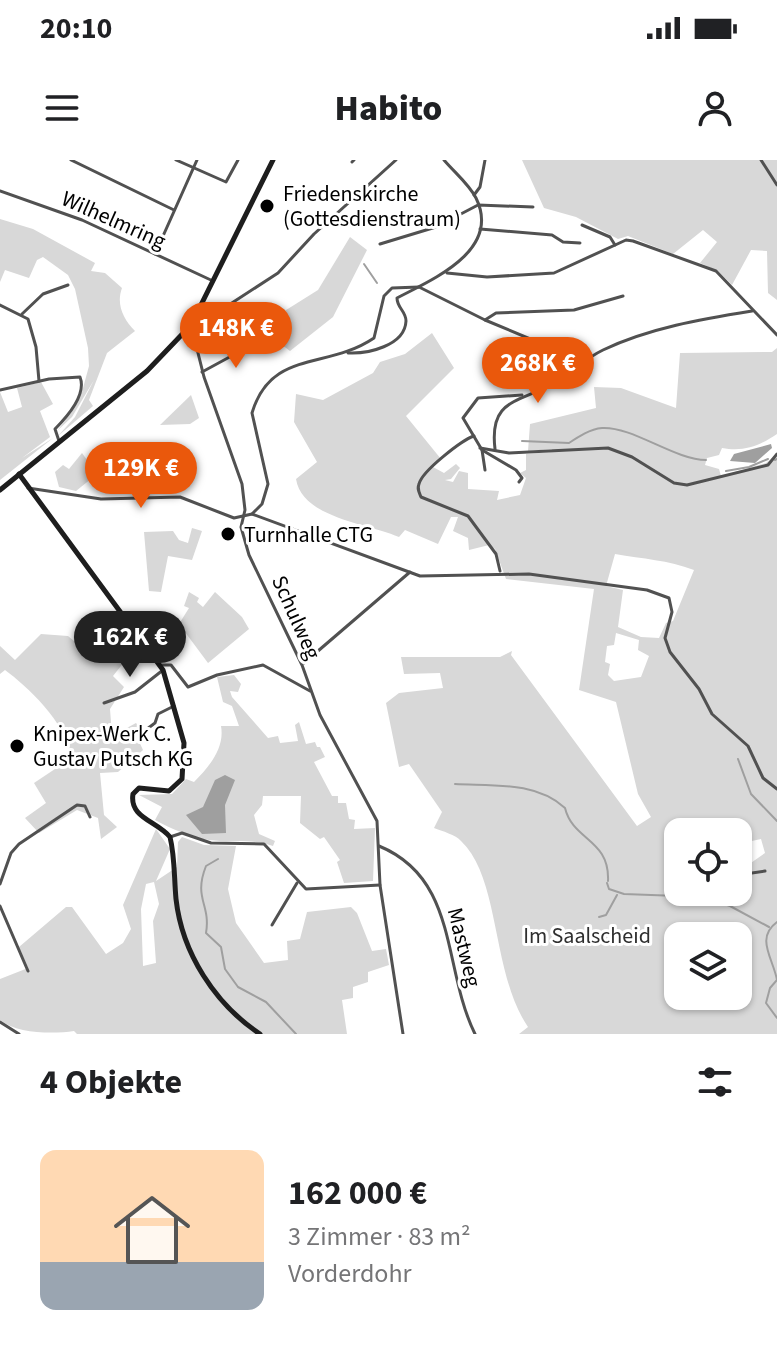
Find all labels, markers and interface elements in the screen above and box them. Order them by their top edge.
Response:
text: 20:10 [40,7,112,50]
text: Habito [335,83,442,134]
icon: menu [40,86,84,130]
icon: person [693,86,737,130]
place label: Friedenskirche (Gottesdienstraum) [283,178,461,235]
street label: Wilhelmring [56,183,171,257]
marker: Friedenskirche (Gottesdienstraum) [258,197,276,215]
pin: 148K € [171,302,301,370]
text: 148K € [198,309,274,346]
pin: 268K € [473,337,603,405]
text: 268K € [500,344,576,381]
pin: 129K € [76,442,206,510]
text: 129K € [103,449,179,486]
place label: Turnhalle CTG [244,519,373,551]
marker: Turnhalle CTG [219,525,237,543]
street label: Schulweg [263,570,329,664]
pin: 162K € [65,611,195,679]
text: 162K € [92,618,168,655]
place label: Knipex-Werk C. Gustav Putsch KG [33,718,193,775]
marker: Knipex-Werk C. Gustav Putsch KG [8,737,26,755]
map controls [664,818,752,1010]
button: locate [664,818,752,906]
street label: Mastweg [439,904,489,990]
park label: Im Saalscheid [523,920,651,952]
button: layers [664,922,752,1010]
text: 4 Objekte [40,1058,182,1107]
icon: filters [693,1060,737,1104]
text: 162 000 € [288,1169,427,1218]
icon: home [104,1182,200,1278]
text: 3 Zimmer · 83 m² [288,1218,471,1255]
text: Vorderdohr [288,1255,412,1292]

